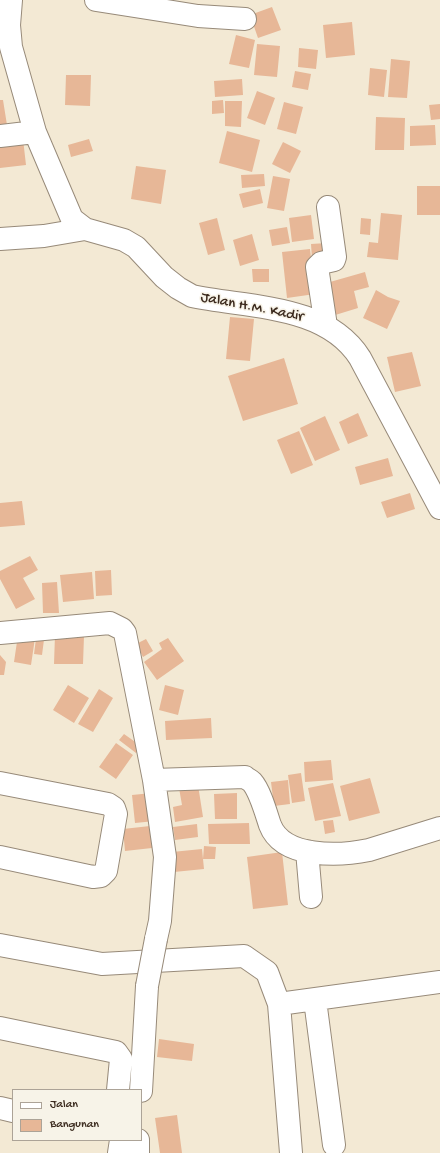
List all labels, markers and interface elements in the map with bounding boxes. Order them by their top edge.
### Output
street label: Jalan H.M. Kadir [199,289,305,327]
legend [12,1089,142,1141]
text: Jalan [50,1098,78,1112]
text: Bangunan [50,1118,99,1132]

